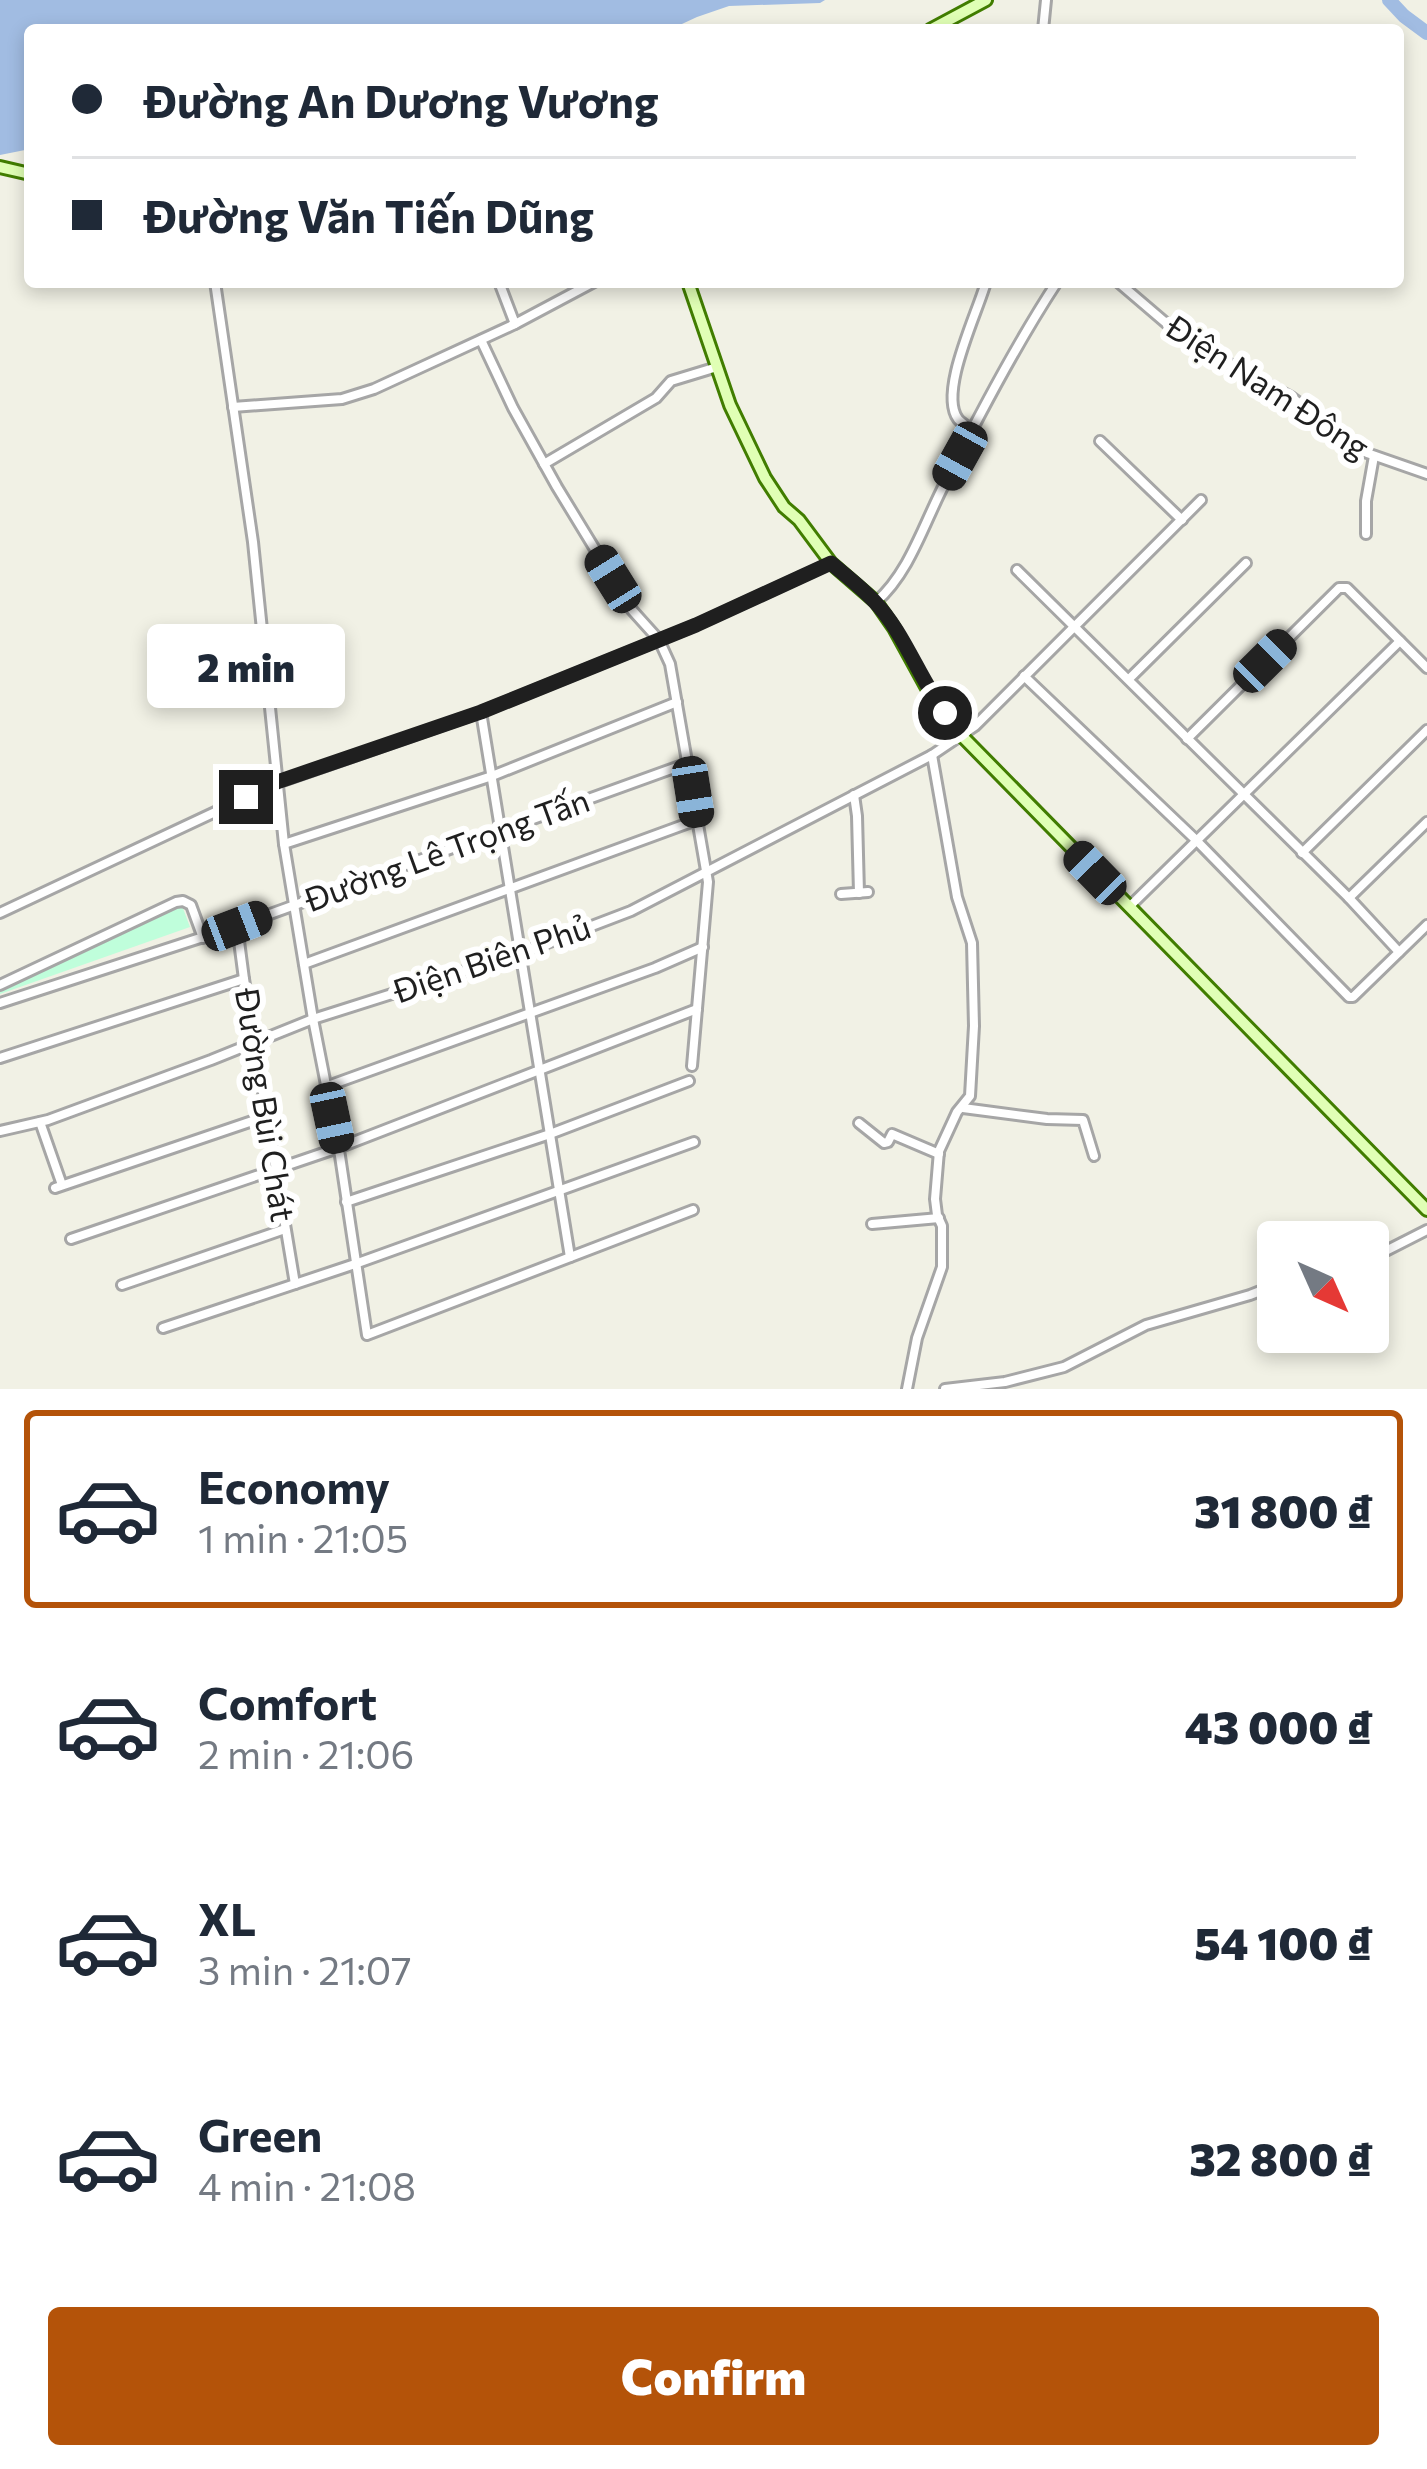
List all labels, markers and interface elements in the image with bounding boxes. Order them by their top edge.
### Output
text: Đường An Dương Vương [144,72,659,127]
text: Đường Văn Tiến Dũng [144,187,594,242]
street label: Điện Nam Đông [1159,304,1378,467]
car [927,416,993,496]
car [579,539,647,619]
callout: 2 min [147,623,345,707]
car [1227,623,1303,699]
text: 2 min [197,642,295,690]
route start [918,686,972,740]
car [670,754,716,830]
route end [219,770,273,824]
street label: Đường Lê Trọng Tấn [298,778,594,919]
car [1057,835,1133,911]
car [197,896,277,956]
street label: Điện Biên Phủ [387,905,596,1011]
street label: Đường Bùi Chát [228,984,305,1224]
car [307,1079,357,1157]
north arrow [1257,1221,1389,1353]
map controls [1257,1221,1389,1353]
icon: car [54,1455,162,1563]
text: Economy [198,1458,390,1513]
text: 31 800 ₫ [1194,1482,1373,1537]
text: 1 min · 21:05 [198,1513,408,1561]
icon: car [54,1671,162,1779]
text: Comfort [198,1674,377,1729]
text: 43 000 ₫ [1185,1698,1373,1753]
text: 2 min · 21:06 [198,1729,414,1777]
icon: car [54,1887,162,1995]
text: XL [198,1890,256,1945]
text: 54 100 ₫ [1194,1914,1373,1969]
text: 3 min · 21:07 [198,1945,412,1993]
icon: car [54,2103,162,2211]
text: Green [198,2106,322,2161]
text: 32 800 ₫ [1189,2130,1373,2185]
text: 4 min · 21:08 [198,2161,416,2209]
button: Confirm [48,2307,1379,2445]

